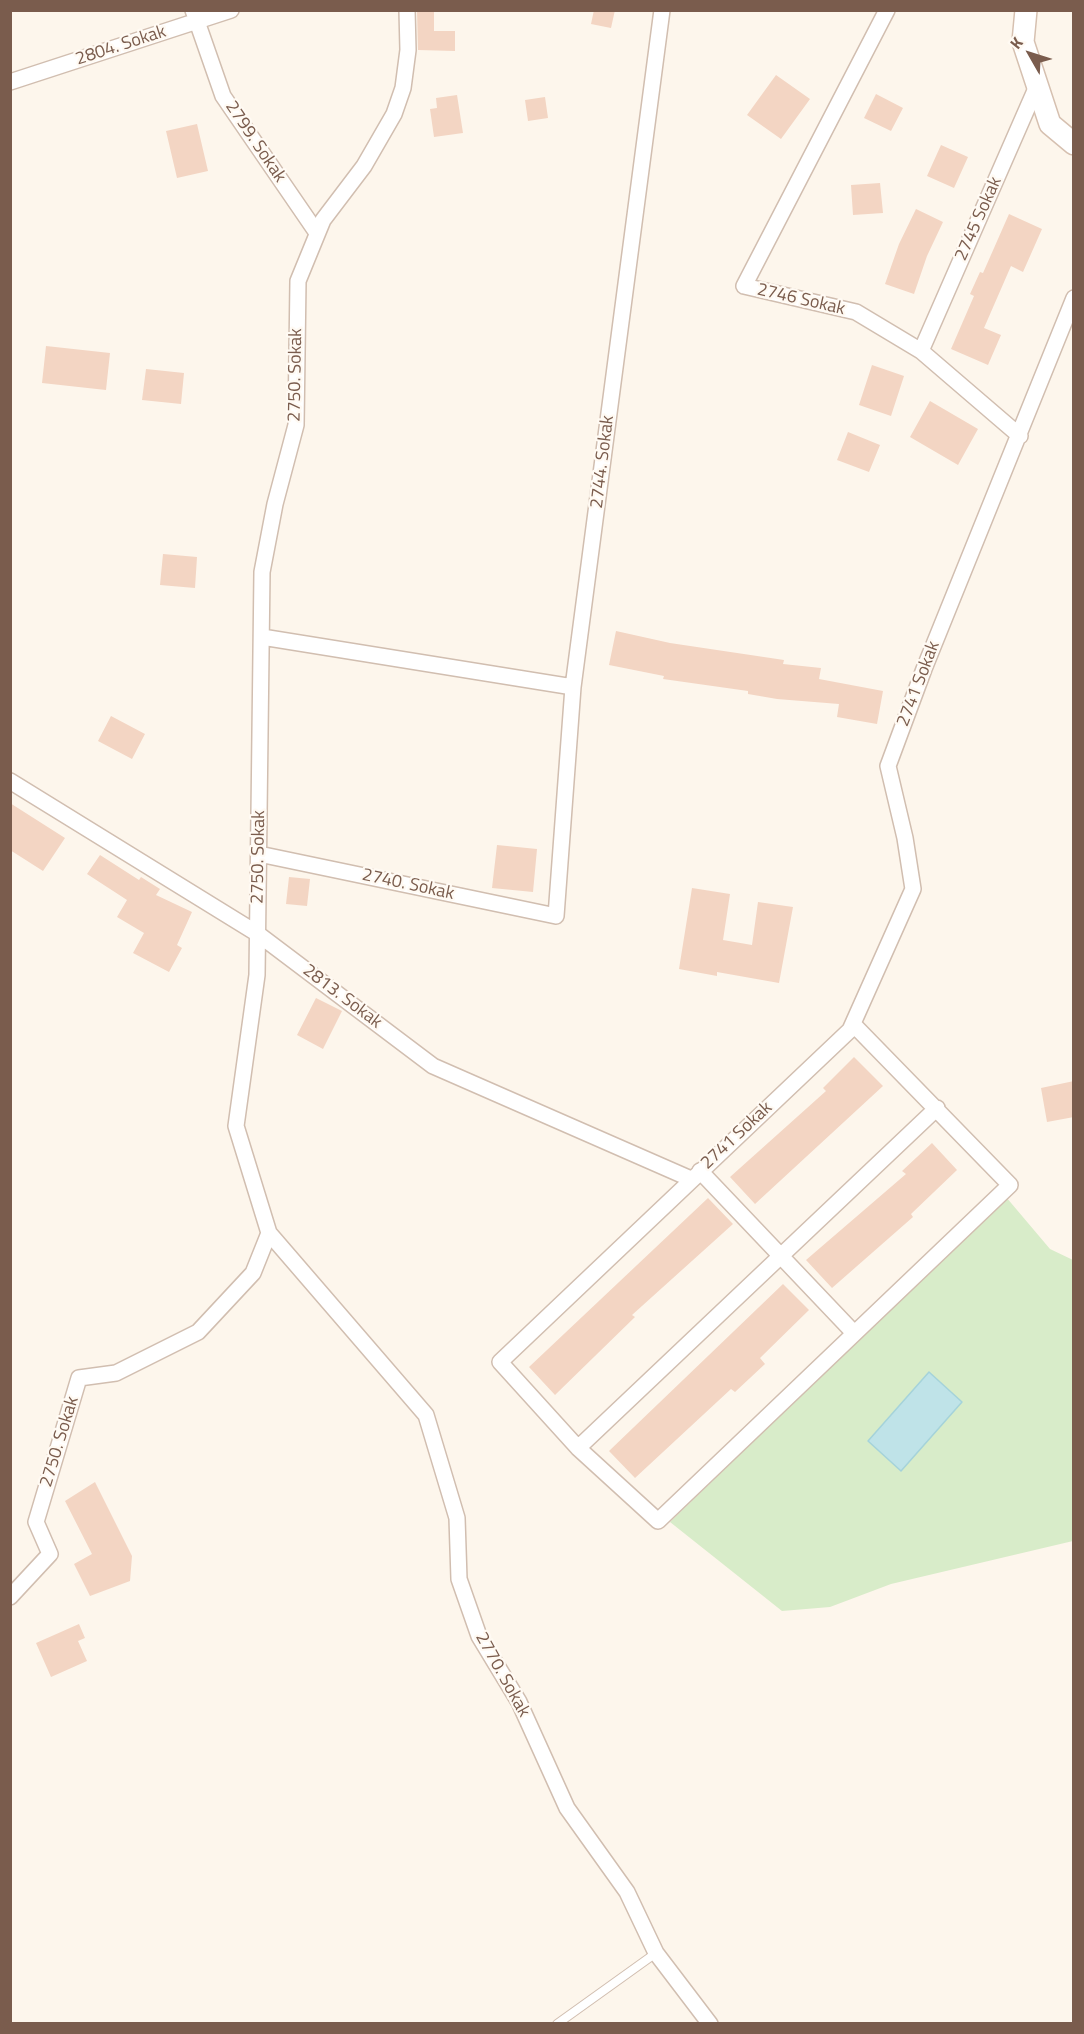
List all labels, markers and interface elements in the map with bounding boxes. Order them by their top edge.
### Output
street label: 2804. Sokak [73,21,169,71]
north arrow [1000,24,1060,84]
text: K [1004,31,1028,54]
street label: 2799. Sokak [220,97,290,187]
street label: 2745 Sokak [951,174,1007,264]
street label: 2746 Sokak [755,279,847,321]
street label: 2750. Sokak [284,328,308,422]
street label: 2744. Sokak [587,414,619,510]
street label: 2741 Sokak [893,638,945,730]
street label: 2750. Sokak [247,810,271,904]
street label: 2740. Sokak [360,865,456,905]
street label: 2813. Sokak [298,960,386,1034]
street label: 2741 Sokak [697,1097,777,1175]
street label: 2750. Sokak [36,1394,84,1490]
street label: 2770. Sokak [470,1629,534,1721]

